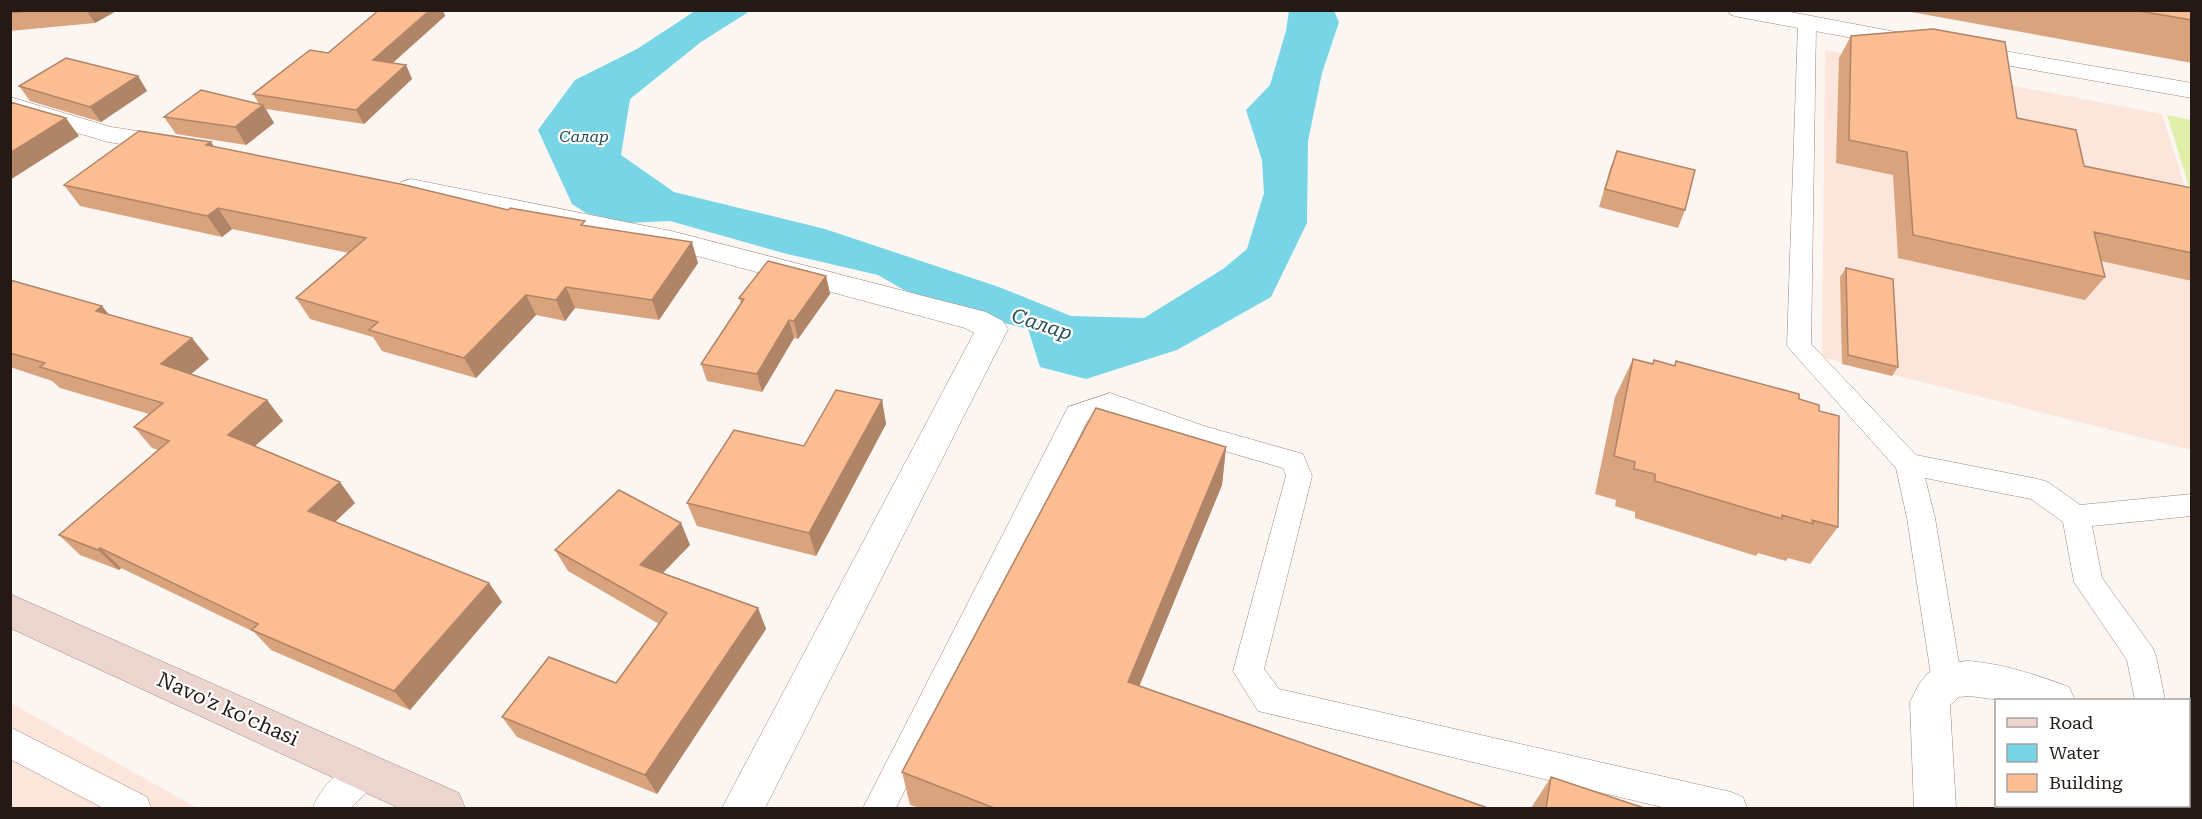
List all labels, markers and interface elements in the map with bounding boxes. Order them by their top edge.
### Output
water label: Салар [559,127,609,146]
water label: Салар [1009,303,1075,345]
street label: Navo'z ko'chasi [154,667,303,751]
legend [1995,699,2190,807]
text: Road [2049,712,2094,733]
text: Water [2049,742,2100,763]
text: Building [2049,772,2123,793]

